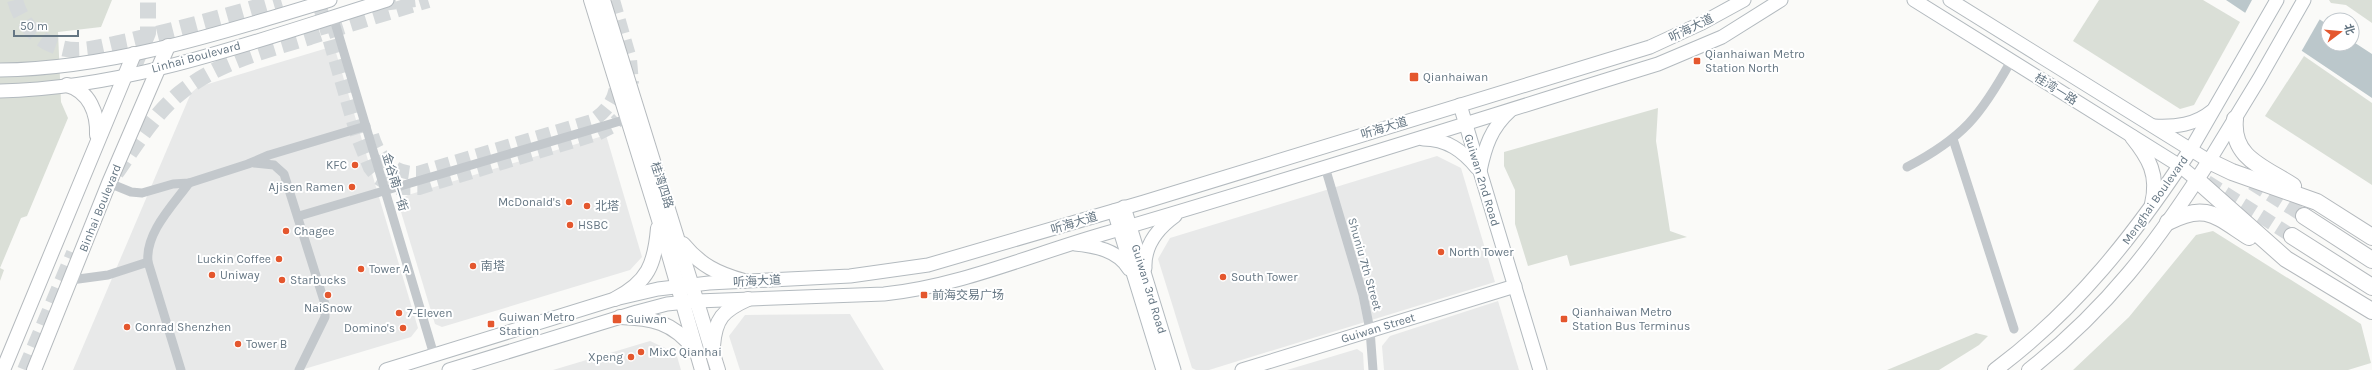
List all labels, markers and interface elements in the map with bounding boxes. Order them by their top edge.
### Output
street label: 听海大道 [1666,11,1716,45]
scale bar [14,12,78,38]
north arrow [2320,12,2360,52]
text: 50 m [20,19,48,33]
text: 北 [2341,22,2357,36]
street label: Linhai Boulevard [150,38,242,76]
place label: Qianhaiwan Metro Station North [1705,47,1805,75]
marker: Qianhaiwan Metro Station North [1692,56,1702,66]
place label: Qianhaiwan [1423,70,1488,84]
street label: 桂湾一路 [2032,70,2080,108]
marker: Qianhaiwan [1408,71,1420,83]
street label: 听海大道 [1359,114,1409,142]
street label: Guiwan 2nd Road [1461,132,1503,228]
street label: 金谷南一街 [380,151,410,213]
street label: Menghai Boulevard [2119,153,2191,247]
place label: KFC [326,158,347,172]
marker: KFC [350,160,360,170]
street label: 桂湾四路 [648,160,676,210]
street label: Binhai Boulevard [76,162,124,254]
place label: Ajisen Ramen [269,180,344,194]
marker: Ajisen Ramen [347,182,357,192]
place label: McDonald's [498,195,561,209]
marker: McDonald's [564,197,574,207]
place label: 北塔 [595,199,619,213]
marker: 北塔 [582,201,592,211]
street label: 听海大道 [1049,209,1099,237]
street label: Shuniu 7th Street [1345,216,1385,312]
place label: HSBC [578,218,608,232]
marker: HSBC [565,220,575,230]
place label: Chagee [294,224,334,238]
marker: Chagee [281,226,291,236]
street label: Guiwan 3rd Road [1129,242,1169,336]
place label: North Tower [1449,245,1514,259]
marker: North Tower [1436,247,1446,257]
place label: Luckin Coffee [197,252,271,266]
marker: Luckin Coffee [274,254,284,264]
place label: 南塔 [481,259,505,273]
marker: 南塔 [468,261,478,271]
place label: Tower A [369,262,410,276]
marker: Tower A [356,264,366,274]
place label: Uniway [220,268,260,282]
marker: Uniway [207,270,217,280]
place label: South Tower [1231,270,1298,284]
marker: South Tower [1218,272,1228,282]
place label: Starbucks [290,273,346,287]
street label: 听海大道 [733,273,781,289]
marker: Starbucks [277,275,287,285]
place label: 前海交易广场 [932,288,1004,302]
marker: NaiSnow [323,290,333,300]
marker: 前海交易广场 [919,290,929,300]
place label: NaiSnow [304,301,352,315]
place label: Qianhaiwan Metro Station Bus Terminus [1572,305,1690,333]
place label: 7-Eleven [407,306,453,320]
marker: 7-Eleven [394,308,404,318]
place label: Guiwan Metro Station [499,310,575,338]
street label: Guiwan Street [1339,310,1417,346]
place label: Guiwan [626,312,667,326]
marker: Guiwan [611,313,623,325]
marker: Qianhaiwan Metro Station Bus Terminus [1559,314,1569,324]
marker: Guiwan Metro Station [486,319,496,329]
place label: Conrad Shenzhen [135,320,231,334]
place label: Domino's [344,321,395,335]
marker: Conrad Shenzhen [122,322,132,332]
marker: Domino's [398,323,408,333]
place label: Tower B [246,337,287,351]
marker: Tower B [233,339,243,349]
place label: MixC Qianhai [649,345,722,359]
marker: MixC Qianhai [636,347,646,357]
place label: Xpeng [588,350,623,364]
marker: Xpeng [626,352,636,362]

